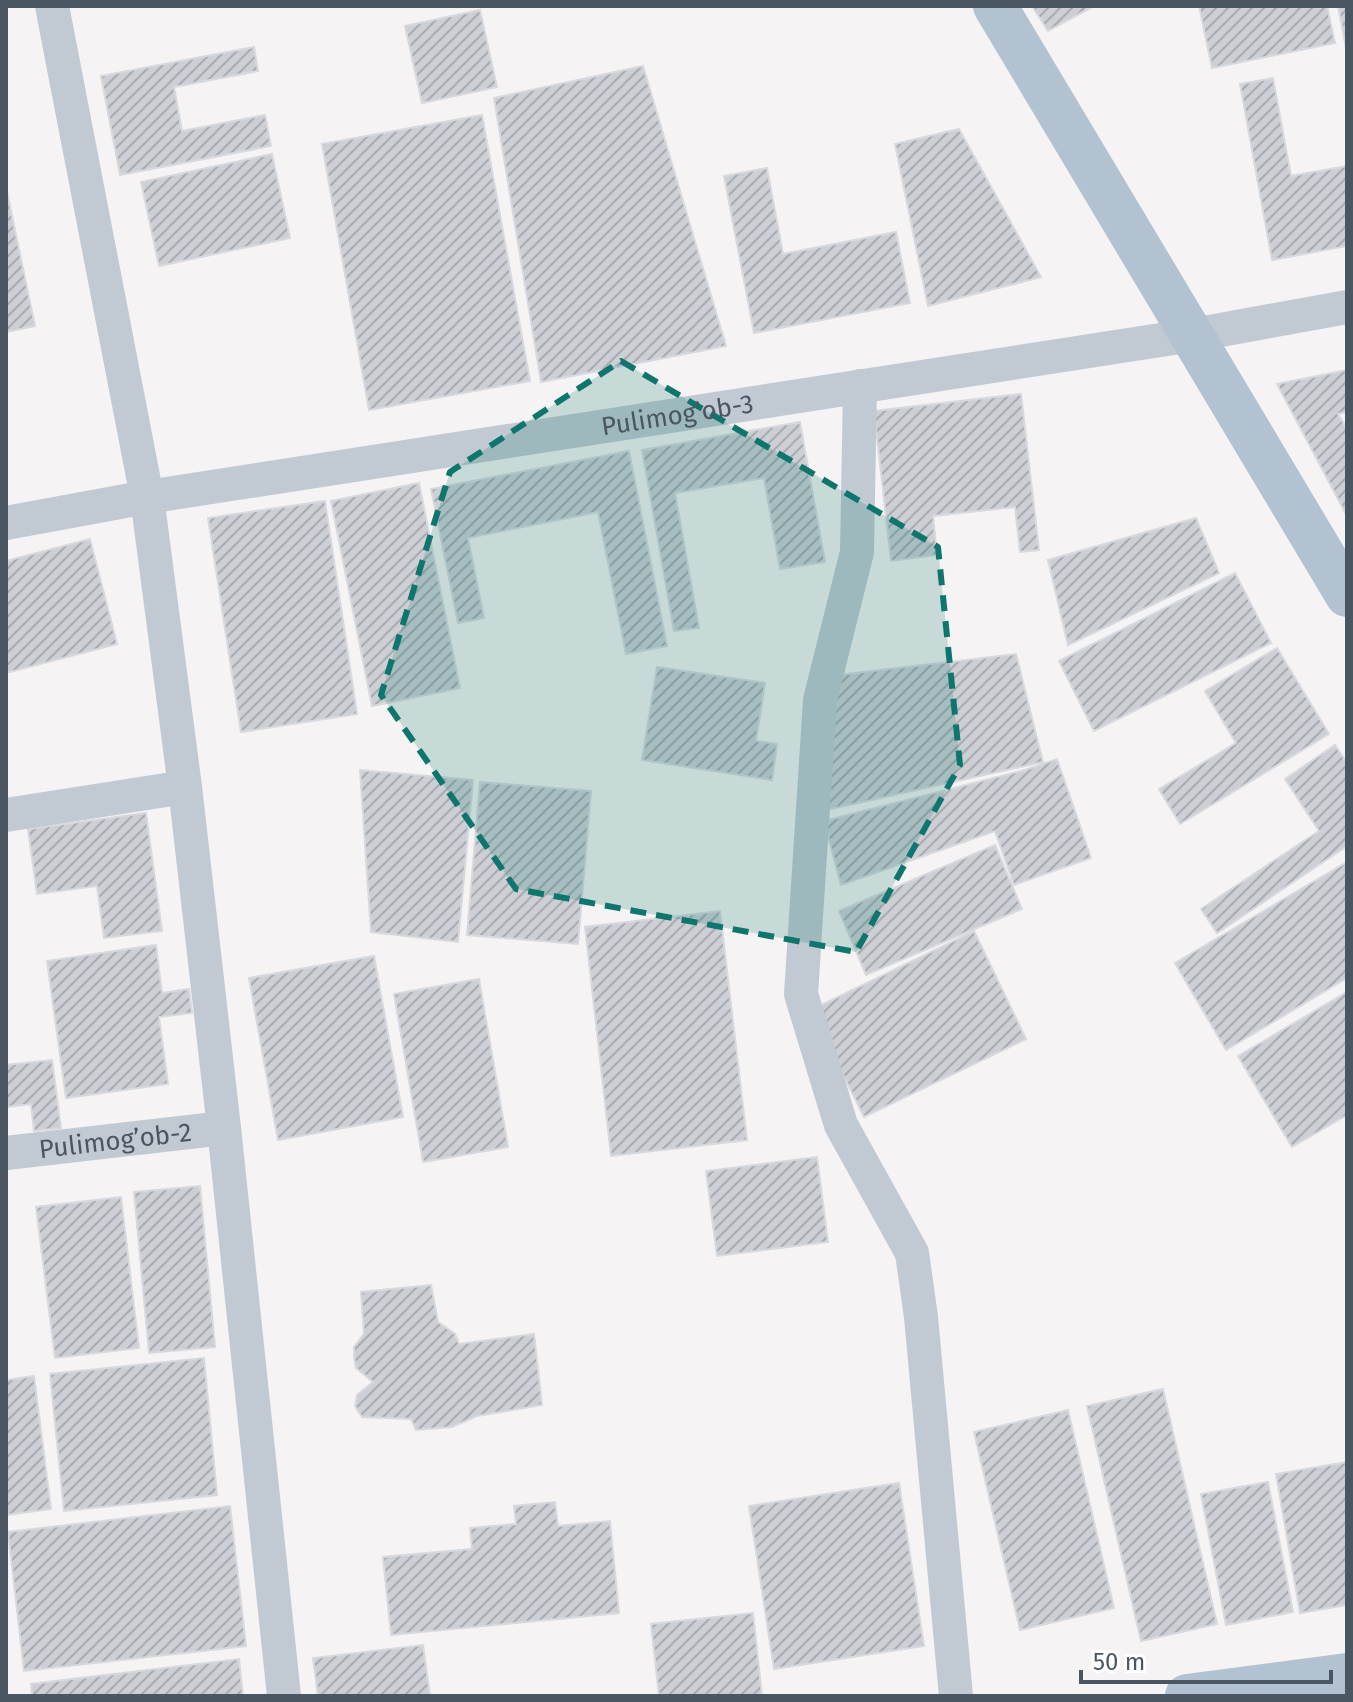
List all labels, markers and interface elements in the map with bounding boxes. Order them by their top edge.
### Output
street label: Pulimog’ob-3 [599,388,756,442]
street label: Pulimog’ob-2 [37,1117,193,1165]
scale bar [1081,1634,1331,1684]
text: 50 m [1093,1648,1145,1676]

